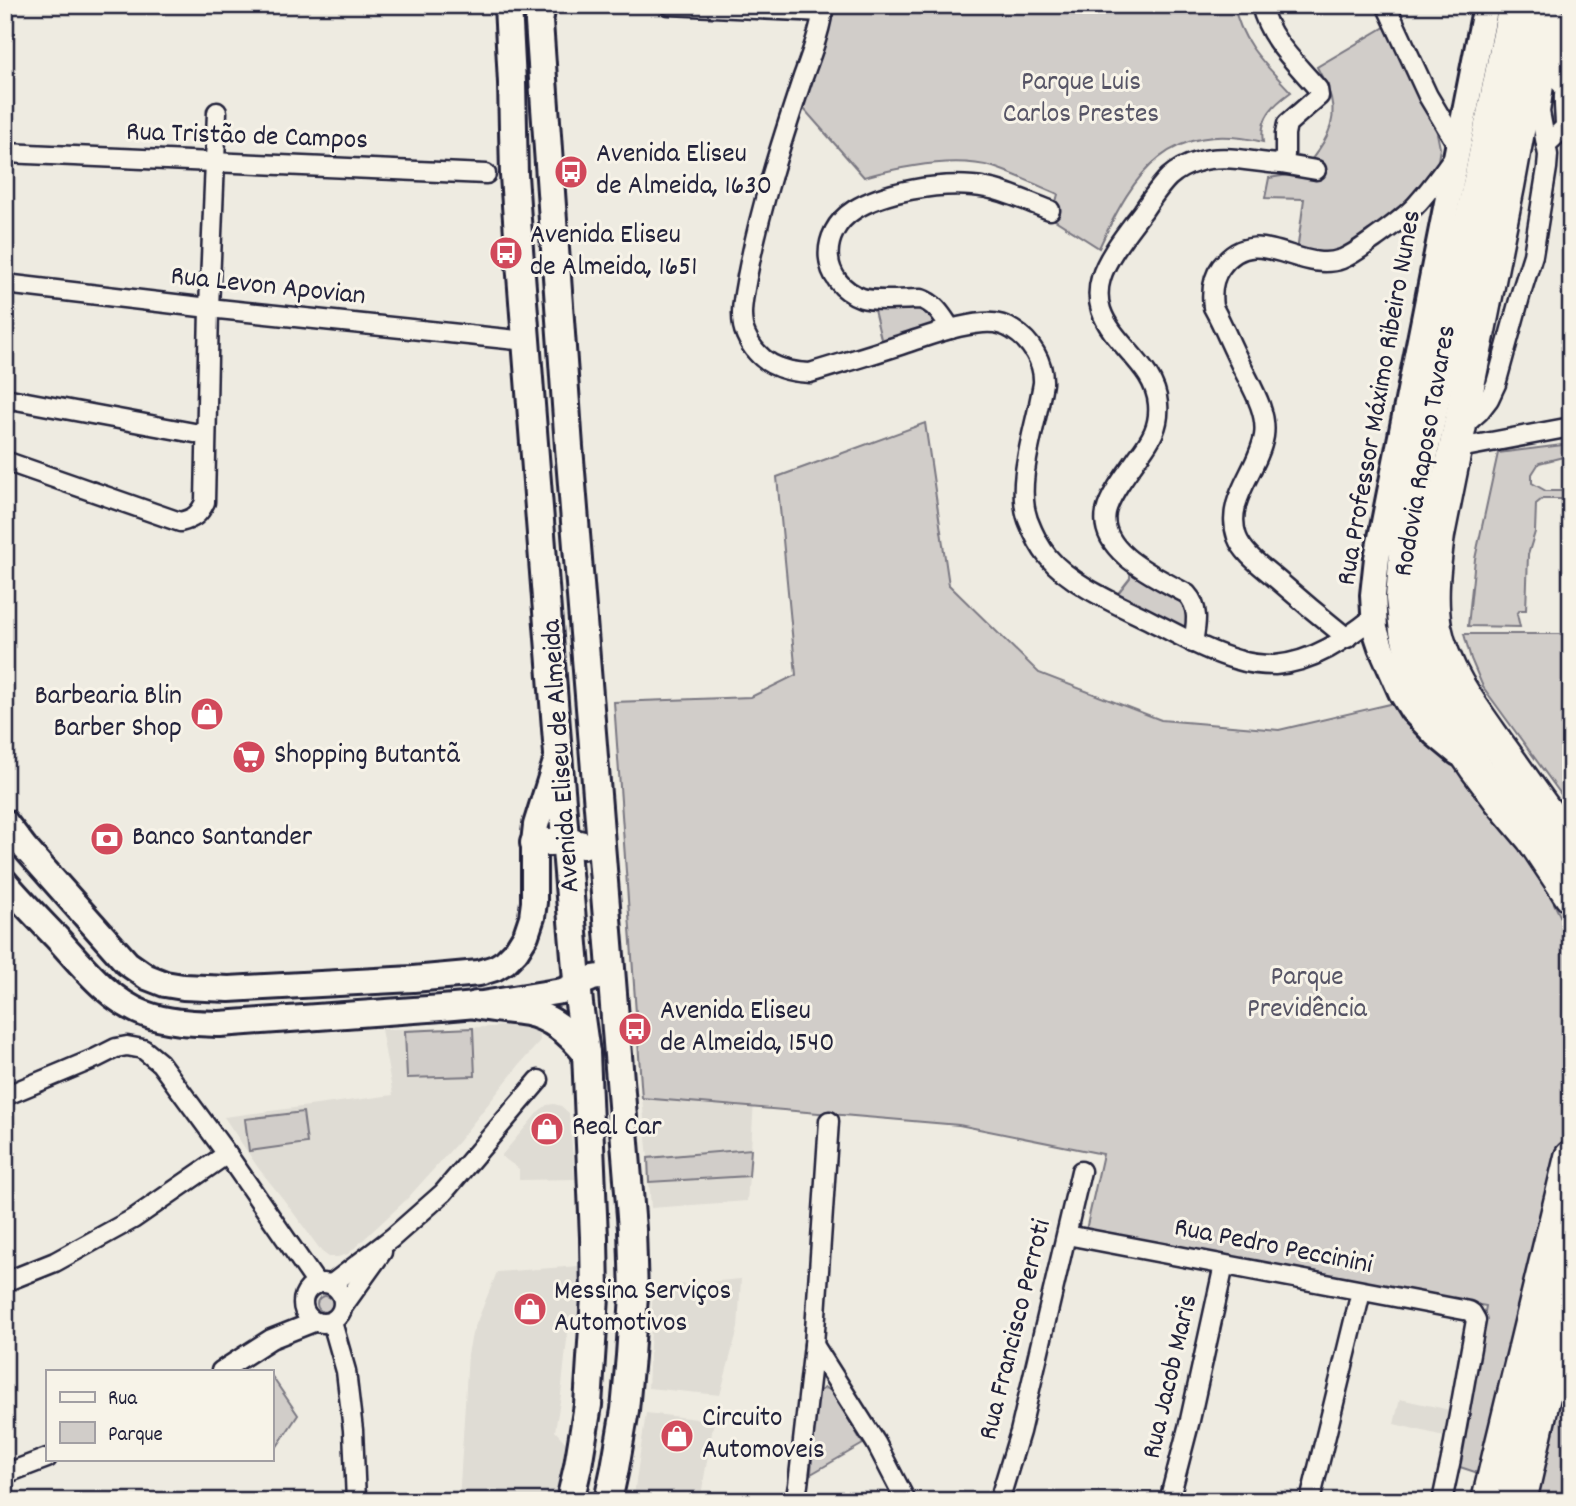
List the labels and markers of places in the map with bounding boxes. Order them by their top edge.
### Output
place label: Avenida Eliseu de Almeida, 1630 [596,136,772,208]
bus stop icon: Avenida Eliseu de Almeida, 1630 [552,153,590,191]
place label: Avenida Eliseu de Almeida, 1651 [530,217,697,289]
bus stop icon: Avenida Eliseu de Almeida, 1651 [487,234,525,272]
place label: Barbearia Blin Barber Shop [35,678,182,750]
shop icon: Barbearia Blin Barber Shop [188,695,226,733]
place label: Shopping Butantã [274,737,460,777]
supermarket icon: Shopping Butantã [230,738,268,776]
place label: Banco Santander [132,819,313,859]
bank icon: Banco Santander [88,820,126,858]
place label: Avenida Eliseu de Almeida, 1540 [660,993,834,1065]
bus stop icon: Avenida Eliseu de Almeida, 1540 [616,1010,654,1048]
place label: Real Car [572,1109,662,1149]
shop icon: Real Car [528,1110,566,1148]
place label: Messina Serviços Automotivos [554,1273,731,1345]
shop icon: Messina Serviços Automotivos [511,1290,549,1328]
place label: Circuito Automoveis [702,1400,825,1472]
shop icon: Circuito Automoveis [658,1417,696,1455]

